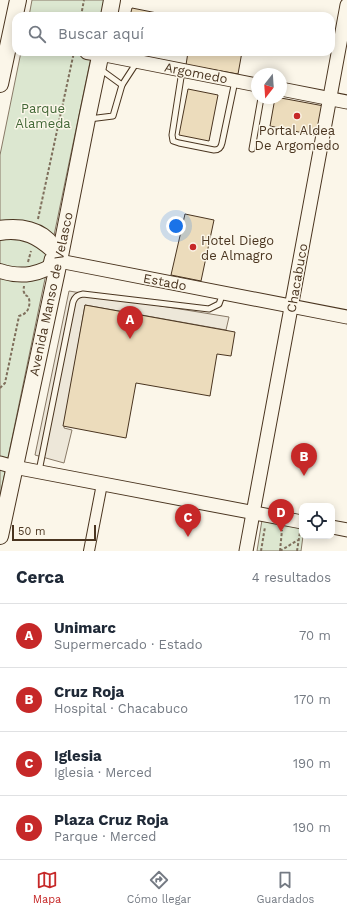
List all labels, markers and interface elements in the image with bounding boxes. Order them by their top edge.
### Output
search box [12,12,335,56]
icon: search [26,23,48,45]
text: Buscar aquí [58,25,144,43]
street label: Argomedo [163,60,229,87]
north arrow [251,68,287,104]
park label: Parque Alameda [15,101,71,131]
marker: Portal Aldea De Argomedo [292,111,302,121]
place label: Portal Aldea De Argomedo [255,123,340,153]
street label: Avenida Manso de Velasco [26,210,76,377]
your location [166,216,186,236]
place label: Hotel Diego de Almagro [201,233,274,263]
marker: Hotel Diego de Almagro [188,242,198,252]
street label: Chacabuco [284,242,311,314]
street label: Estado [142,270,188,294]
pin: A [117,306,143,339]
pin: B [291,443,317,476]
pin: D [268,499,294,532]
map controls [299,503,335,539]
button: locate [299,503,335,539]
pin: C [175,504,201,537]
scale bar [12,523,96,542]
text: 50 m [18,525,45,538]
text: Cerca [16,567,64,587]
text: 4 resultados [252,570,331,585]
text: Unimarc [54,619,116,637]
text: A [25,628,33,643]
text: 70 m [299,628,331,643]
text: Supermercado · Estado [54,637,203,652]
text: Cruz Roja [54,683,124,701]
text: B [25,692,33,707]
text: 170 m [294,692,331,707]
text: Hospital · Chacabuco [54,701,188,716]
text: Iglesia [54,747,102,765]
text: C [25,756,33,771]
text: 190 m [293,756,331,771]
text: Iglesia · Merced [54,765,152,780]
text: Plaza Cruz Roja [54,811,169,829]
text: D [24,820,34,835]
text: 190 m [293,820,331,835]
text: Parque · Merced [54,829,156,844]
tab: Mapa [33,869,61,906]
tab: Cómo llegar [127,869,191,906]
tab: Guardados [257,869,314,906]

